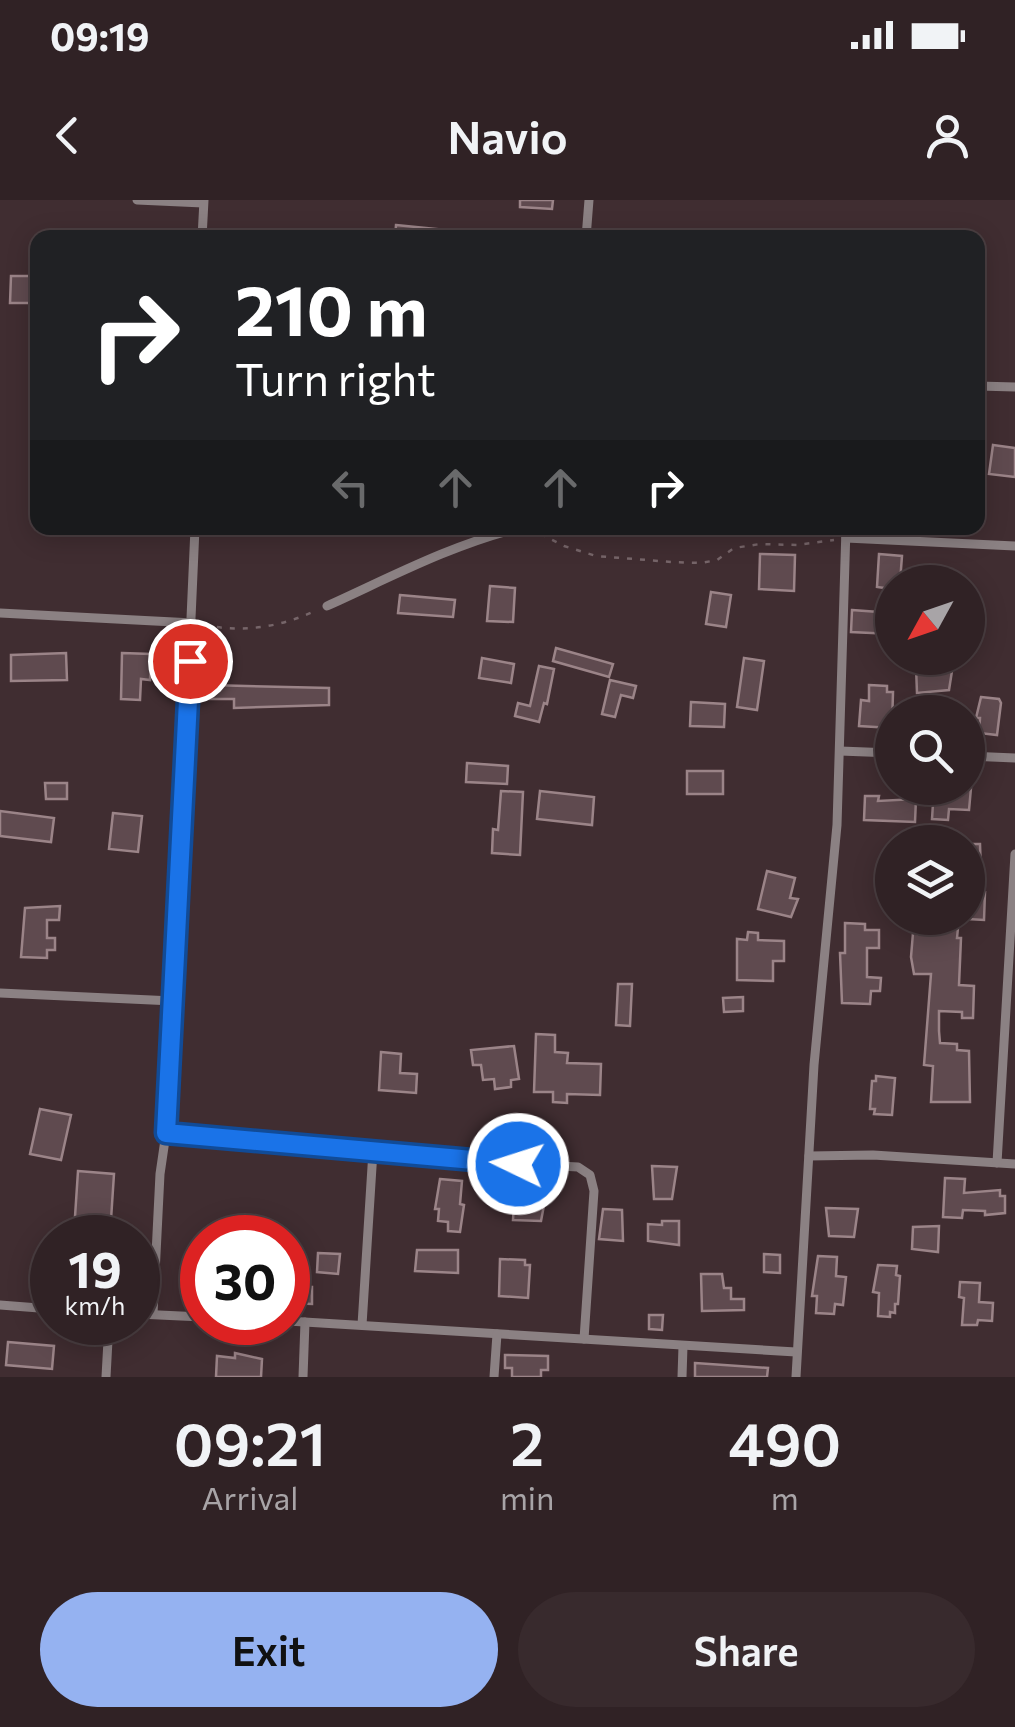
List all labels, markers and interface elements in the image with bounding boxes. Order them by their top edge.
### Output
text: 09:19 [50,12,149,59]
icon: back [40,108,95,163]
text: Navio [447,108,568,163]
icon: person [920,108,975,163]
text: 210 m [235,265,427,350]
icon: right [70,270,200,400]
text: Turn right [235,350,436,405]
icon: left [323,460,378,515]
icon: ahead [428,460,483,515]
icon: ahead [533,460,588,515]
icon: right [638,460,693,515]
north arrow [875,565,985,675]
map controls [875,565,985,935]
pin [148,619,233,704]
icon: arrive [163,634,218,689]
button: search [875,695,985,805]
button: layers [875,825,985,935]
position arrow [466,1112,570,1216]
speed limit sign: 30 [180,1215,310,1345]
text: 19 [68,1237,122,1298]
text: km/h [65,1290,125,1320]
text: 09:21 [174,1405,326,1478]
text: 2 [510,1405,544,1478]
text: 490 [728,1405,841,1478]
text: Arrival [202,1477,298,1517]
text: min [500,1477,554,1517]
text: m [771,1477,799,1517]
button: Exit [40,1592,498,1707]
button: Share [518,1592,975,1707]

